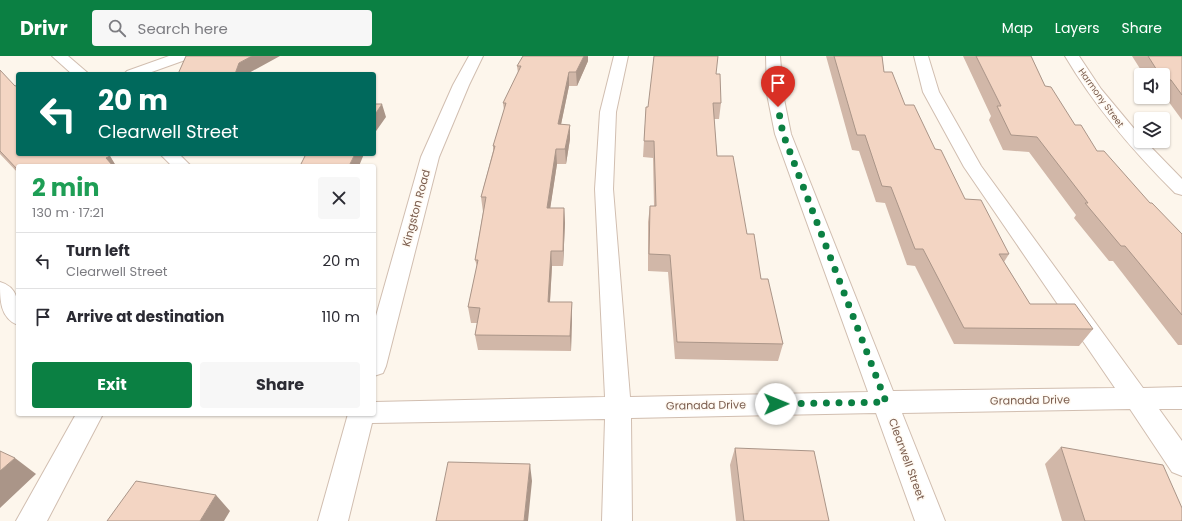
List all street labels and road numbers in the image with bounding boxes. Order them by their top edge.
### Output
street label: Harmony Street [1075,66,1127,130]
street label: Kingston Road [398,168,434,248]
street label: Granada Drive [990,391,1070,409]
street label: Granada Drive [666,396,746,414]
street label: Clearwell Street [885,416,929,502]

